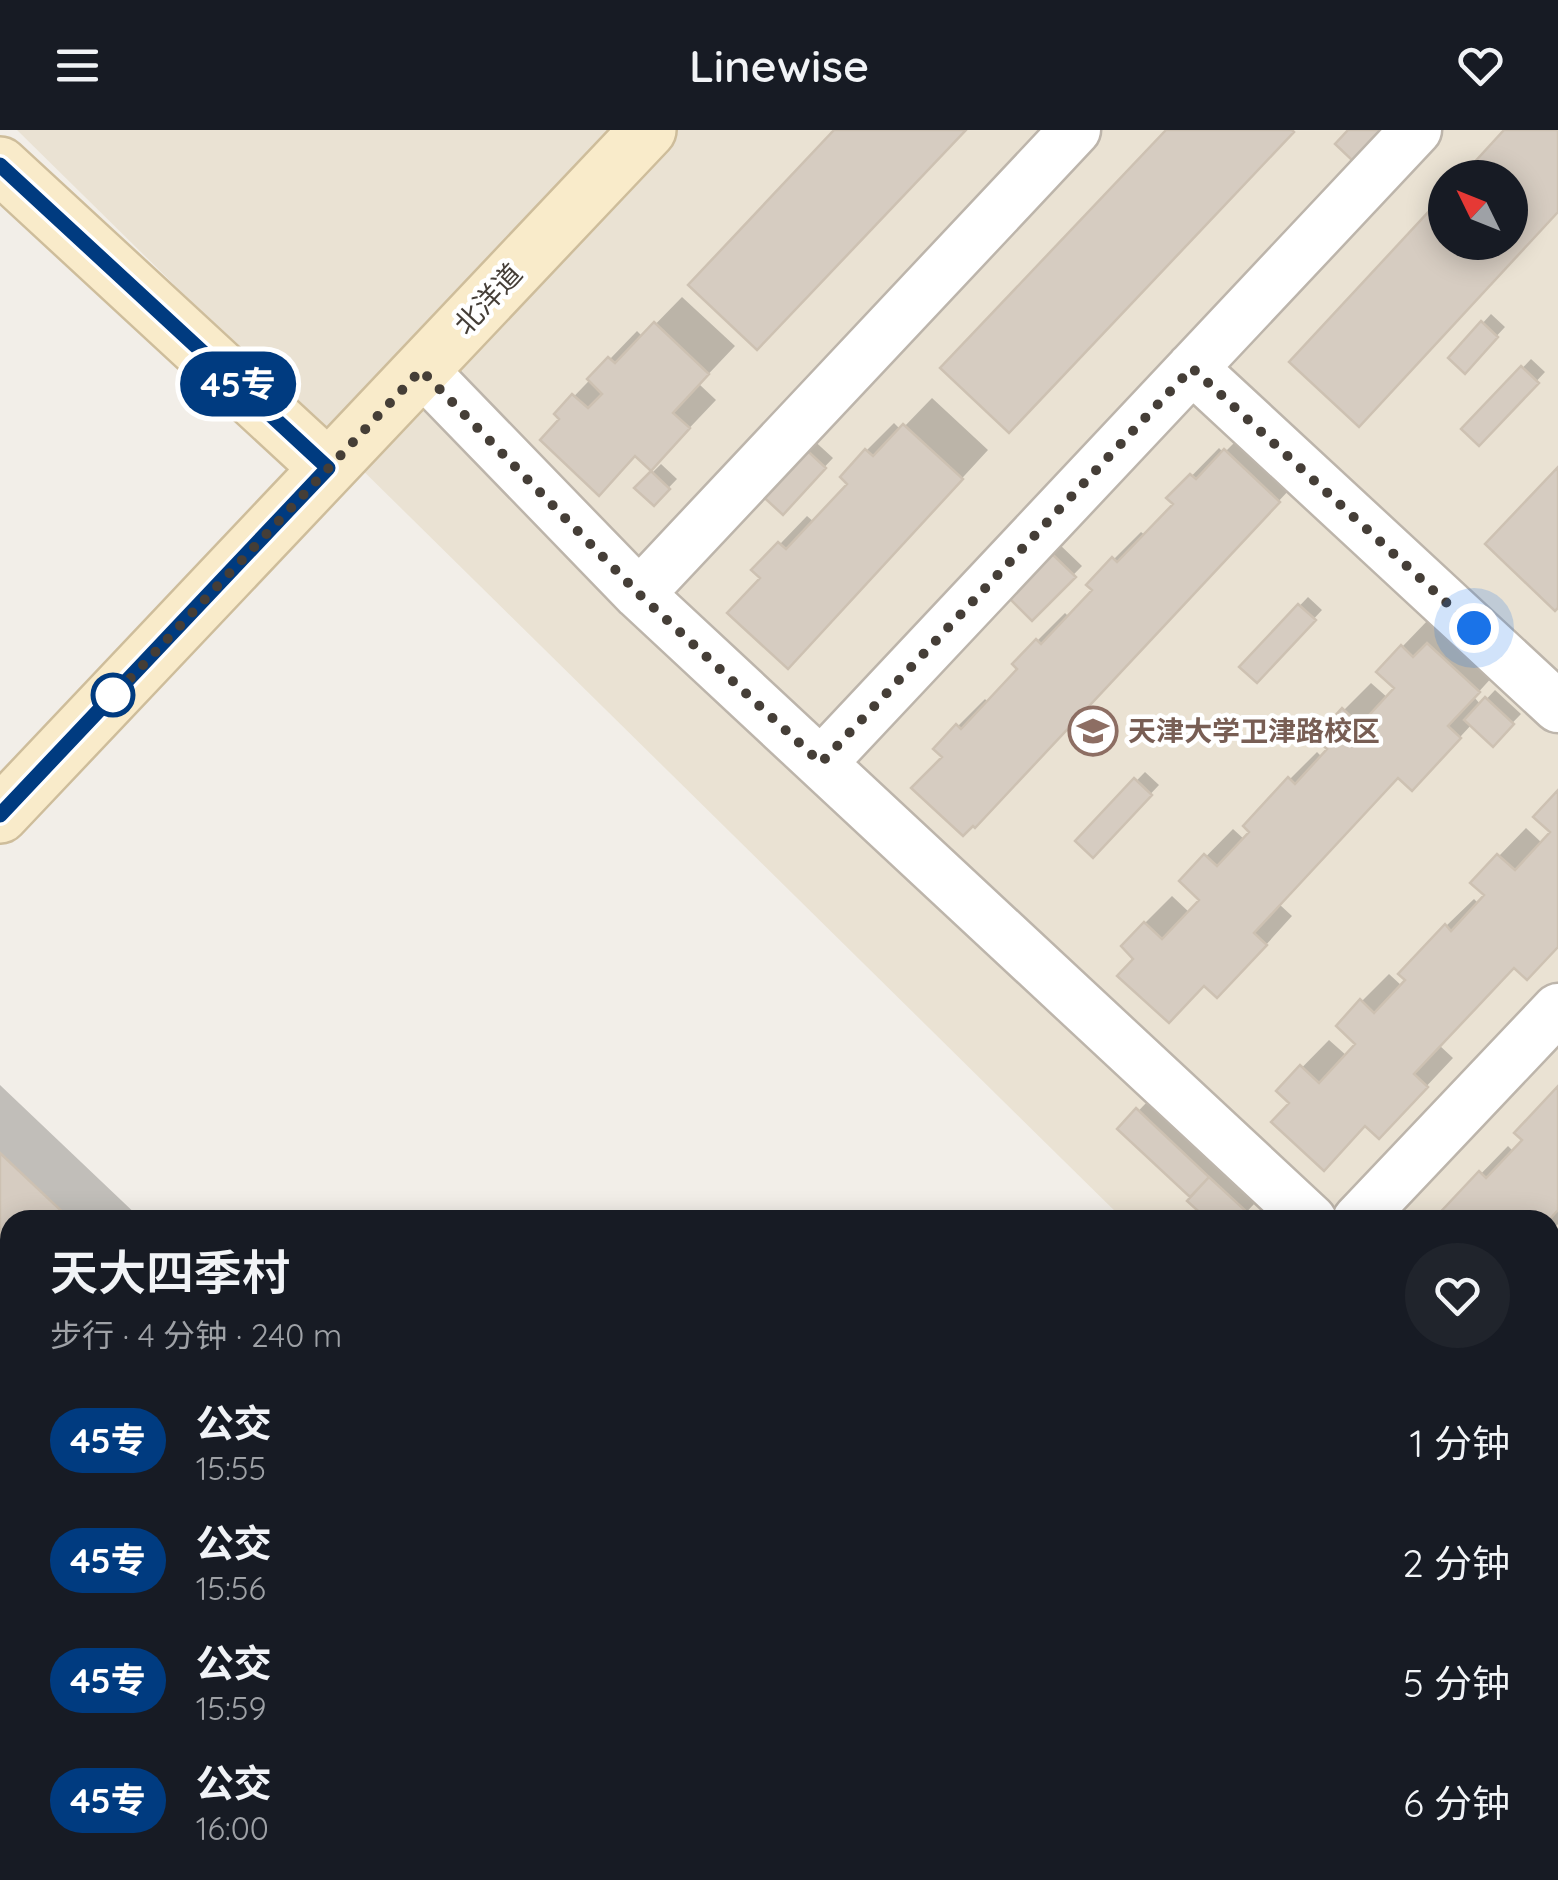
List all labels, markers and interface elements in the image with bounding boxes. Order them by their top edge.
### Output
text: Linewise [689,37,869,93]
icon: menu [50,38,105,93]
icon: heart [1453,38,1508,93]
north arrow [1428,160,1528,260]
map controls [1428,160,1528,260]
street label: 北洋道 [446,256,529,341]
line badge: 45专 [180,352,296,416]
text: 45专 [200,362,276,406]
your location [1449,603,1499,653]
unlabelled marker [92,674,134,716]
school or university icon: 天津大学卫津路校区 [1067,705,1119,757]
place label: 天津大学卫津路校区 [1128,713,1380,748]
text: 天大四季村 [50,1242,290,1302]
button: heart [1405,1243,1510,1348]
text: 步行 · 4 分钟 · 240 m [50,1315,342,1355]
text: 公交 [196,1399,272,1447]
text: 45专 [70,1418,146,1462]
text: 1 分钟 [1410,1419,1510,1467]
text: 15:55 [196,1448,266,1488]
text: 公交 [196,1519,272,1567]
text: 45专 [70,1538,146,1582]
text: 2 分钟 [1403,1539,1510,1587]
text: 15:56 [196,1568,266,1608]
text: 公交 [196,1639,272,1687]
text: 45专 [70,1658,146,1702]
text: 5 分钟 [1403,1659,1510,1707]
text: 15:59 [196,1688,266,1728]
text: 公交 [196,1759,272,1807]
text: 45专 [70,1778,146,1822]
text: 6 分钟 [1403,1779,1510,1827]
text: 16:00 [196,1808,269,1848]

